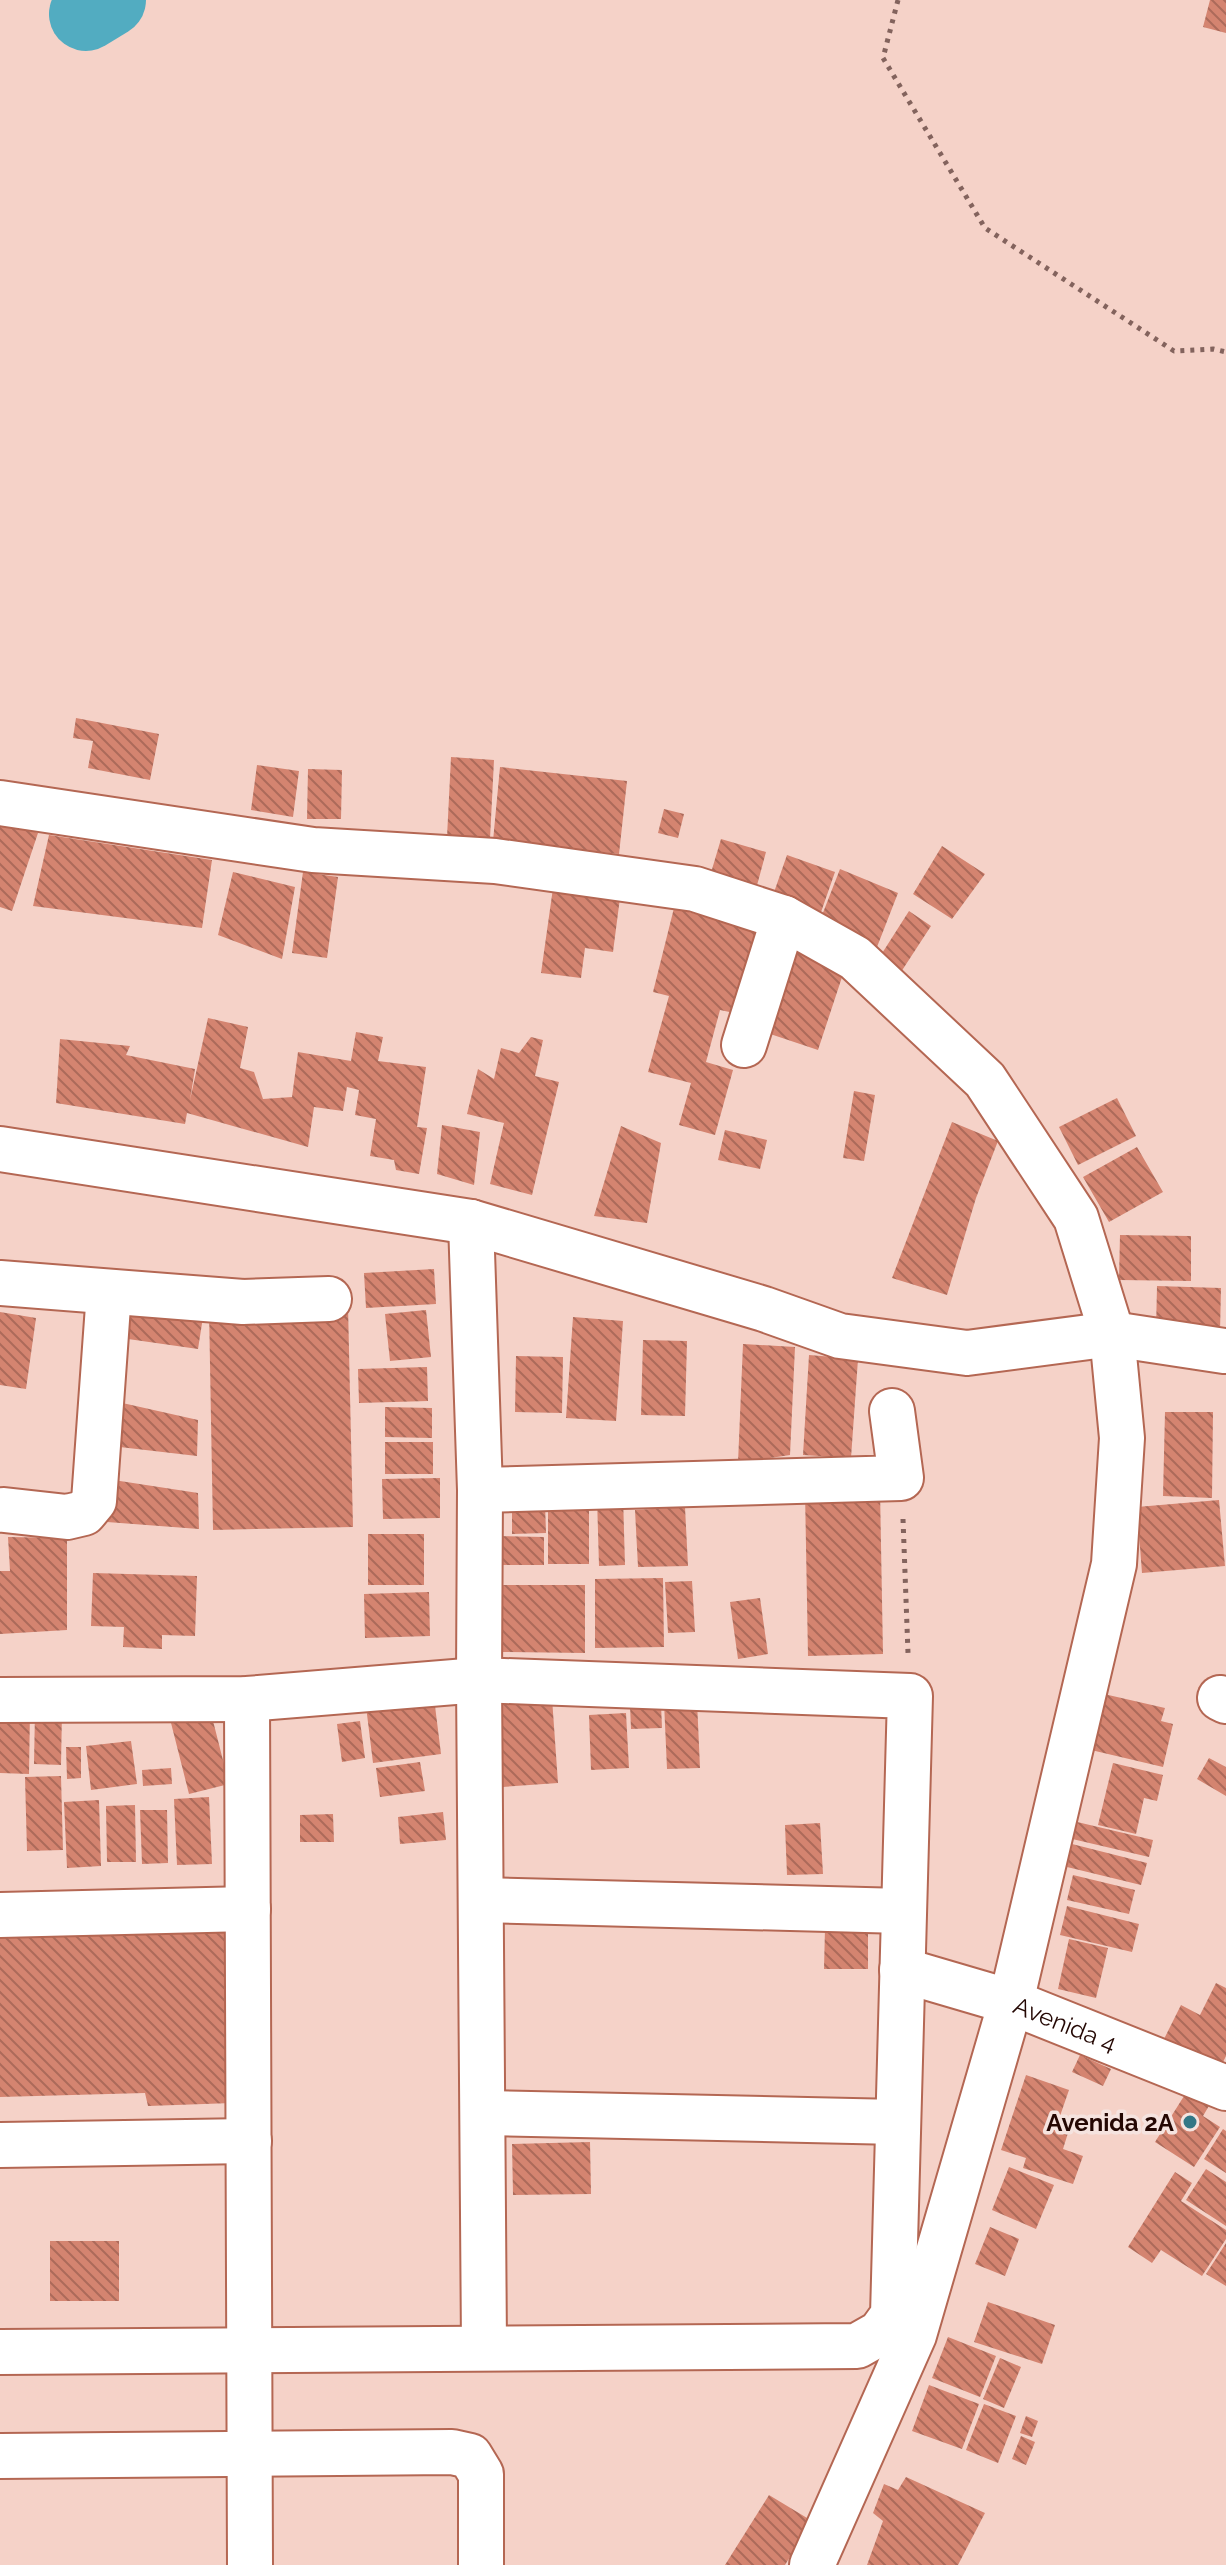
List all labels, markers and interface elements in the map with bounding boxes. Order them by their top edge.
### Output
street label: Avenida 4 [1010,1990,1121,2057]
place label: Avenida 2A [1046,2108,1175,2137]
marker: Avenida 2A [1181,2113,1199,2131]

